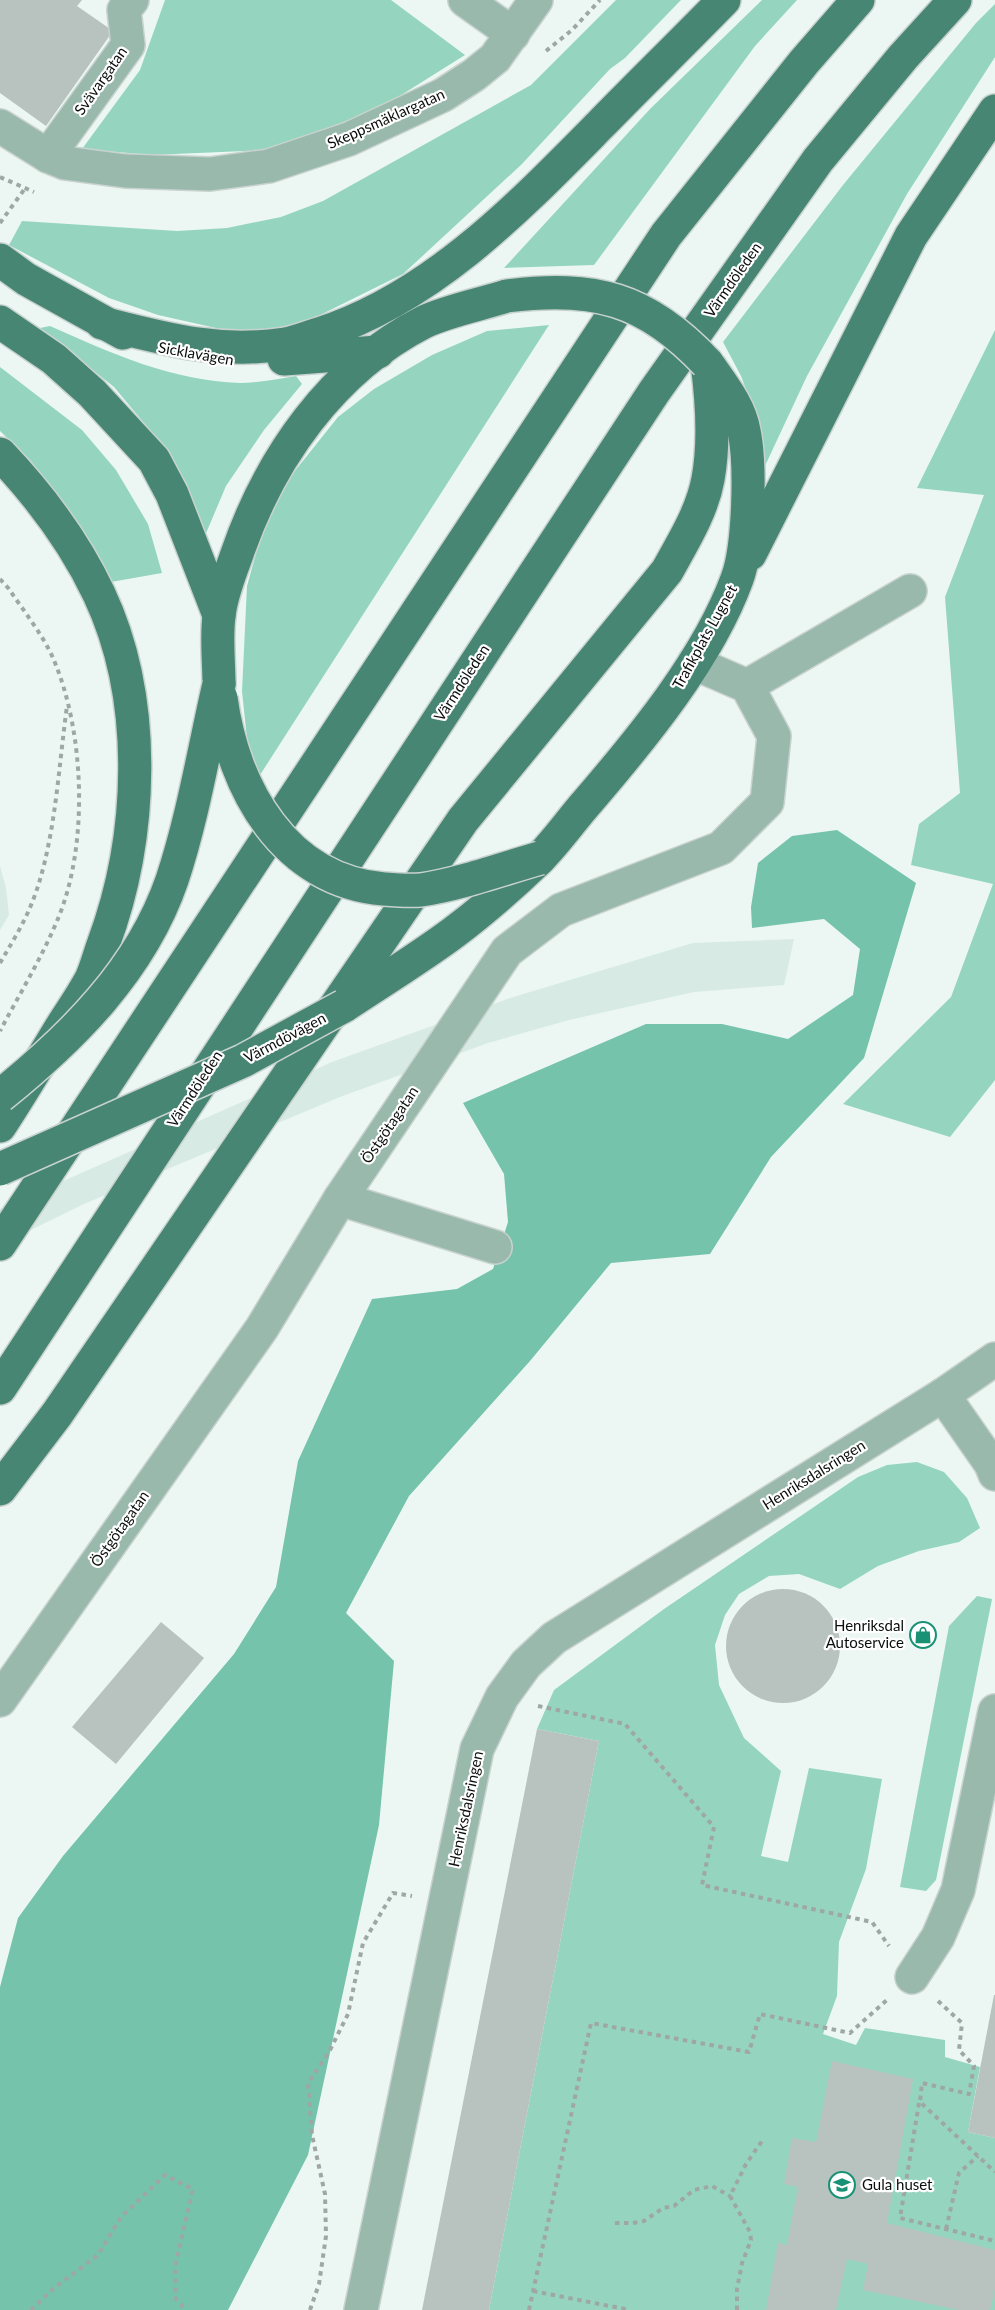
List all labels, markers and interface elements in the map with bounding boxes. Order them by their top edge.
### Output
street label: Svävargatan [70,43,130,118]
street label: Skeppsmäklargatan [324,84,447,152]
street label: Värmdöleden [700,238,765,320]
street label: Sicklavägen [157,338,235,369]
street label: Trafikplats Lugnet [668,581,740,692]
street label: Värmdöleden [430,641,493,724]
street label: Värmdövägen [241,1008,329,1066]
street label: Värmdöleden [163,1047,226,1130]
street label: Östgötagatan [357,1083,422,1166]
street label: Henriksdalsringen [759,1435,868,1513]
street label: Östgötagatan [86,1487,152,1570]
place label: Henriksdal Autoservice [826,1616,904,1651]
shop icon: Henriksdal Autoservice [908,1620,938,1650]
street label: Henriksdalsringen [444,1749,486,1868]
school or university icon: Gula huset [827,2170,857,2200]
place label: Gula huset [862,2175,933,2193]

